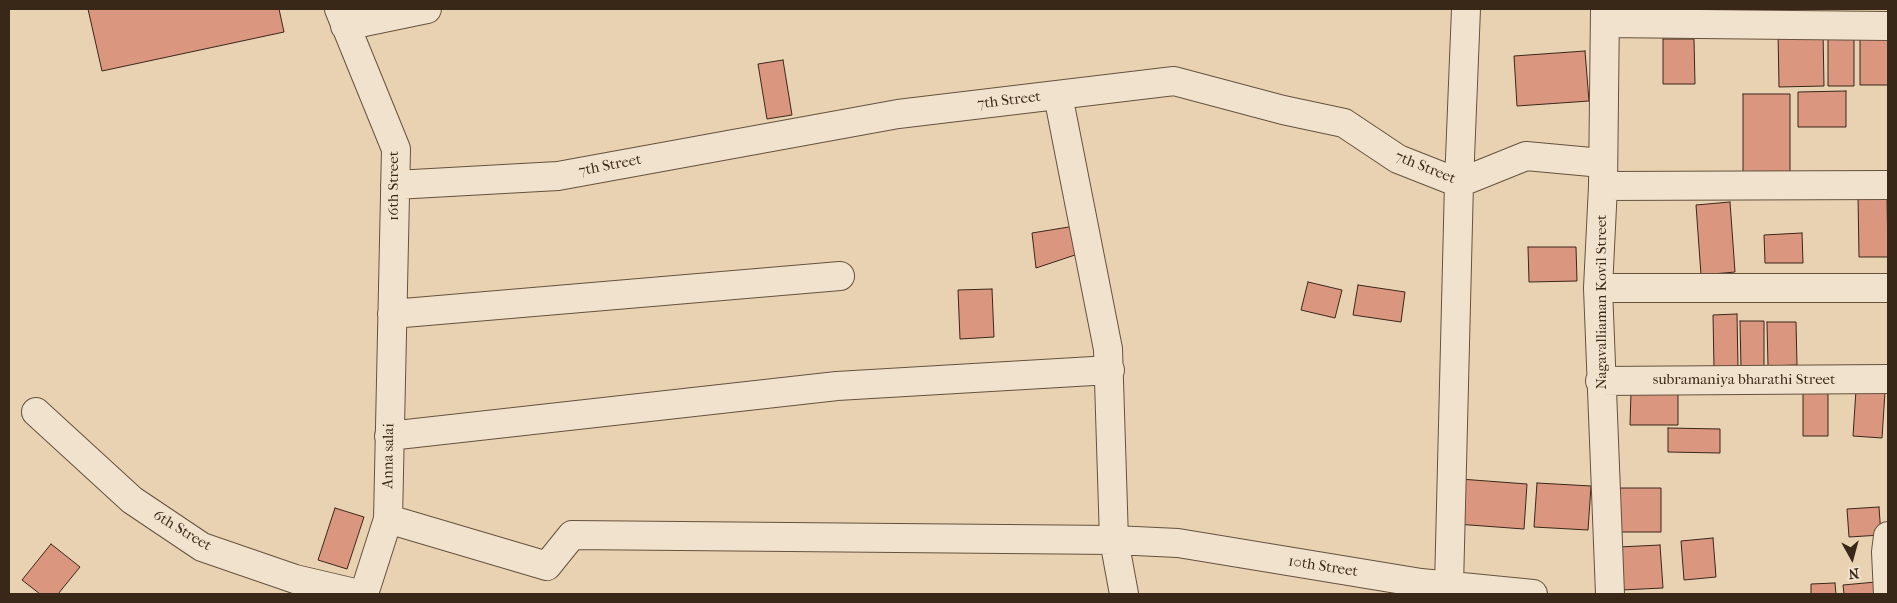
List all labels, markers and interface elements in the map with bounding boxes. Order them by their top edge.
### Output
street label: 7th Street [976,88,1042,114]
street label: 7th Street [1392,148,1458,188]
street label: 16th Street [385,151,403,221]
street label: 7th Street [577,151,643,181]
street label: Nagavalliaman Kovil Street [1593,215,1611,389]
street label: subramaniya bharathi Street [1653,371,1835,389]
street label: Anna salai [379,423,399,489]
street label: 6th Street [150,507,214,555]
north arrow [1827,533,1877,583]
street label: 10th Street [1287,553,1359,581]
text: N [1848,564,1860,582]

